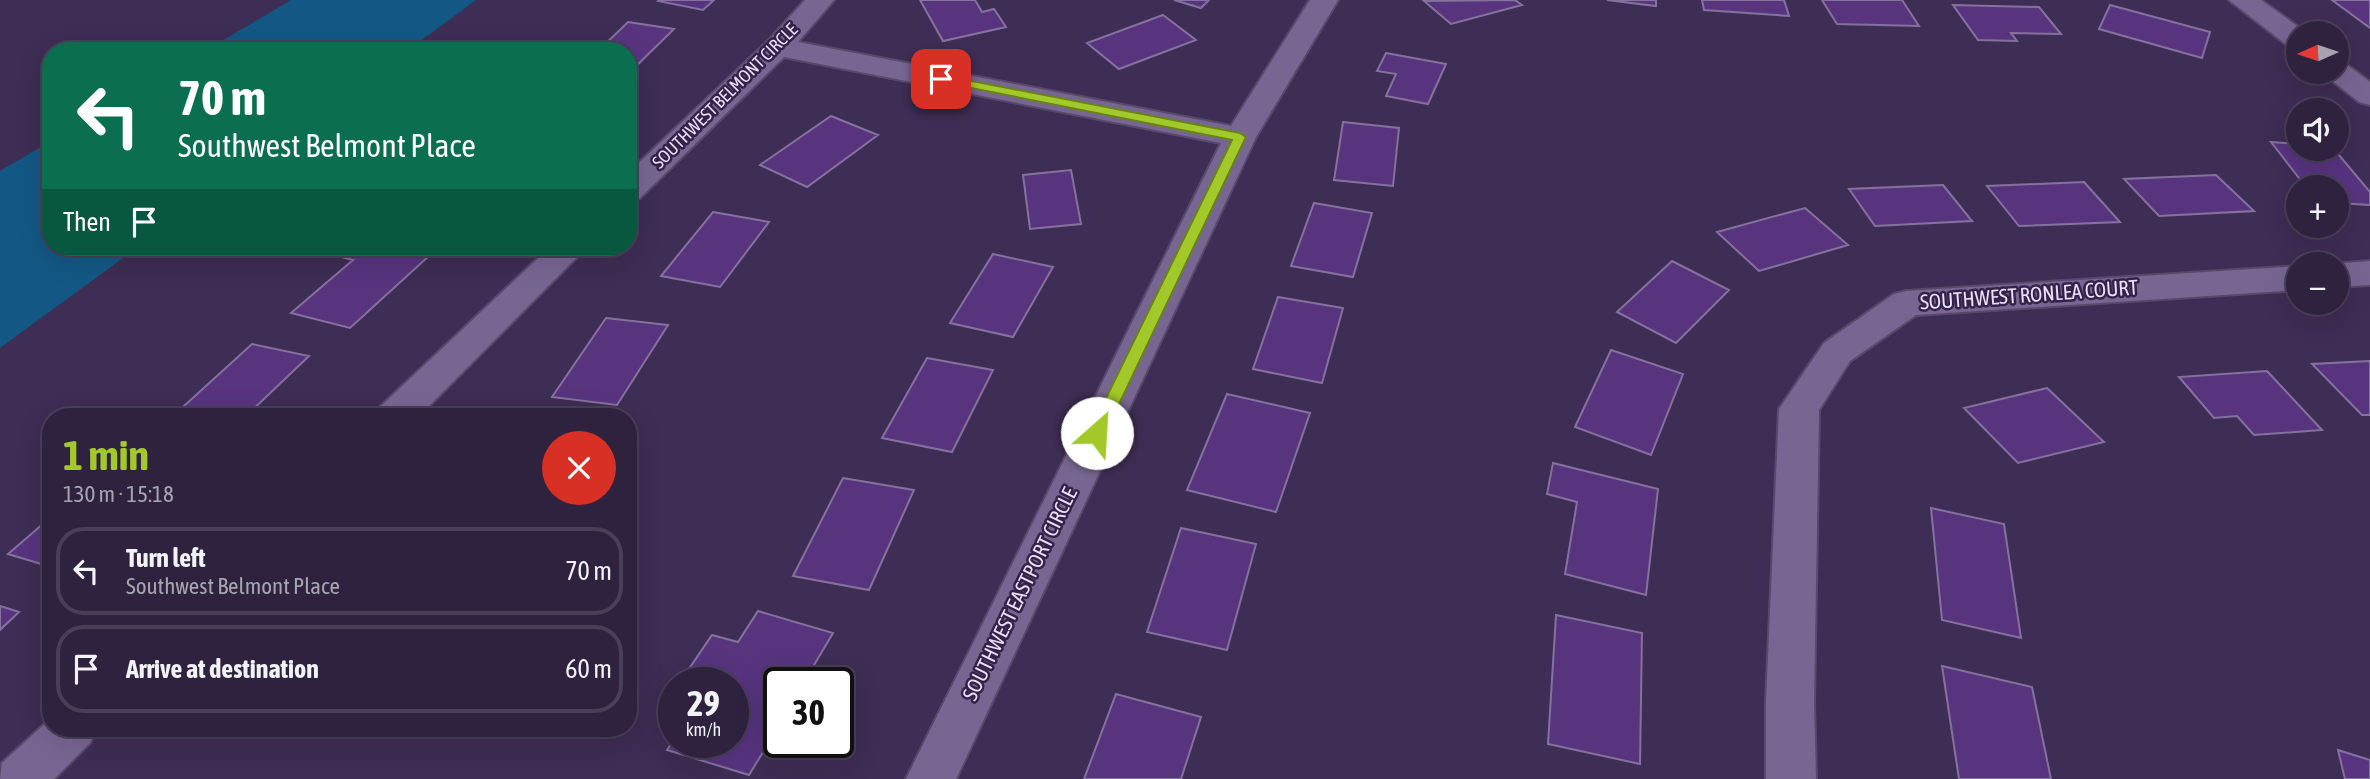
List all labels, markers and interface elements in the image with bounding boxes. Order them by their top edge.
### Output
street label: SOUTHWEST BELMONT CIRCLE [648,18,802,173]
north arrow [2286,21,2348,84]
map controls [2286,21,2349,315]
pin [911,49,971,109]
icon: arrive [922,60,960,98]
text: 70 m [178,69,266,125]
icon: left [63,70,154,161]
button: sound [2286,98,2349,161]
text: Southwest Belmont Place [178,127,476,164]
button: + [2286,175,2349,238]
icon: arrive [125,203,163,241]
text: Then [63,207,111,237]
button: − [2286,252,2349,315]
street label: SOUTHWEST RONLEA COURT [1919,274,2139,314]
position arrow [1060,396,1134,470]
text: 1 min [63,431,149,479]
button: close [542,431,616,505]
text: 130 m · 15:18 [63,481,174,507]
street label: SOUTHWEST EASTPORT CIRCLE [957,483,1081,704]
text: Turn left [126,543,206,573]
icon: left [67,552,105,590]
text: 70 m [565,556,612,586]
text: Southwest Belmont Place [126,573,340,599]
icon: arrive [67,650,105,688]
text: Arrive at destination [126,654,319,684]
text: 60 m [565,654,612,684]
speed limit sign: 30 [763,667,854,758]
text: 29 [687,683,720,723]
text: km/h [686,719,721,740]

